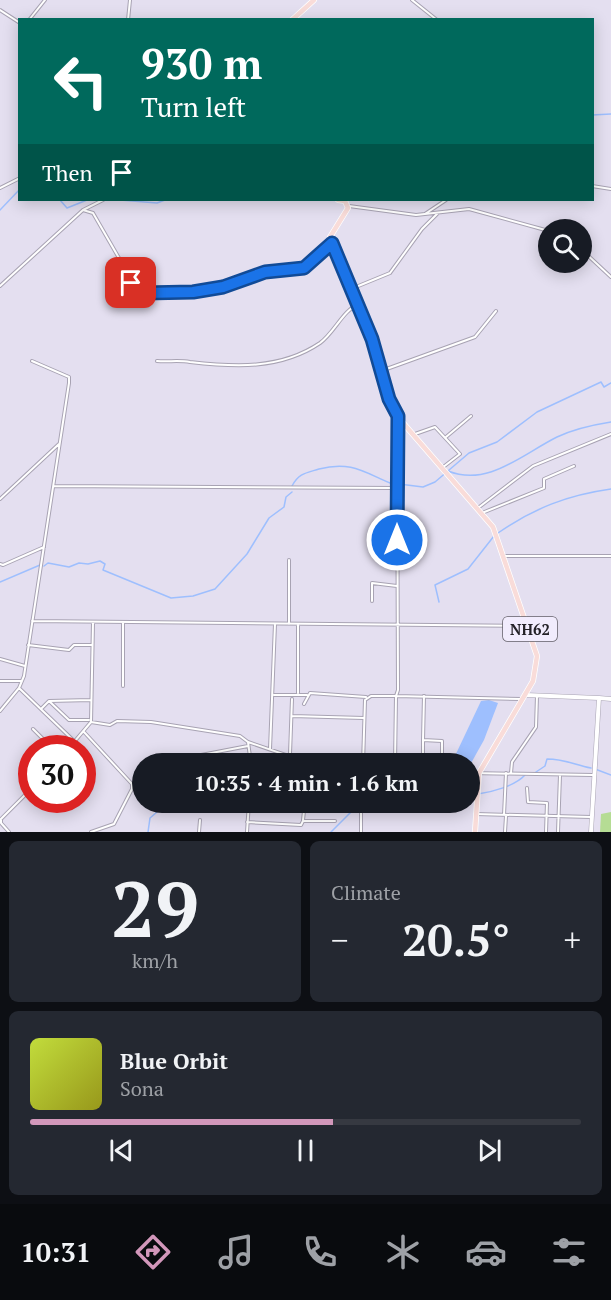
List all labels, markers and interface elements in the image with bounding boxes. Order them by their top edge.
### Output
text: 930 m [141,35,262,91]
icon: left [42,42,120,120]
text: Turn left [141,89,246,125]
icon: arrive [105,156,138,189]
text: Then [42,158,93,187]
map controls [538,219,592,273]
button: search [538,219,592,273]
pin [105,257,156,308]
icon: arrive [114,266,147,299]
position arrow [365,508,429,572]
road number: NH62 [503,617,557,641]
speed limit sign: 30 [18,735,96,813]
text: 10:35 · 4 min · 1.6 km [194,768,418,797]
text: 29 [111,856,199,959]
text: Climate [331,879,401,906]
text: 20.5° [402,909,510,969]
text: − [331,918,349,961]
text: + [563,918,581,961]
text: km/h [132,947,178,974]
text: Blue Orbit [120,1046,228,1075]
text: Sona [120,1075,164,1102]
icon: previous [105,1134,138,1167]
icon: pause [289,1134,322,1167]
icon: next [473,1134,506,1167]
icon: directions [132,1231,174,1273]
icon: music [215,1231,257,1273]
icon: phone [299,1231,341,1273]
icon: climate [382,1231,424,1273]
icon: car [465,1231,507,1273]
icon: filters [548,1231,590,1273]
text: 10:31 [21,1234,91,1270]

